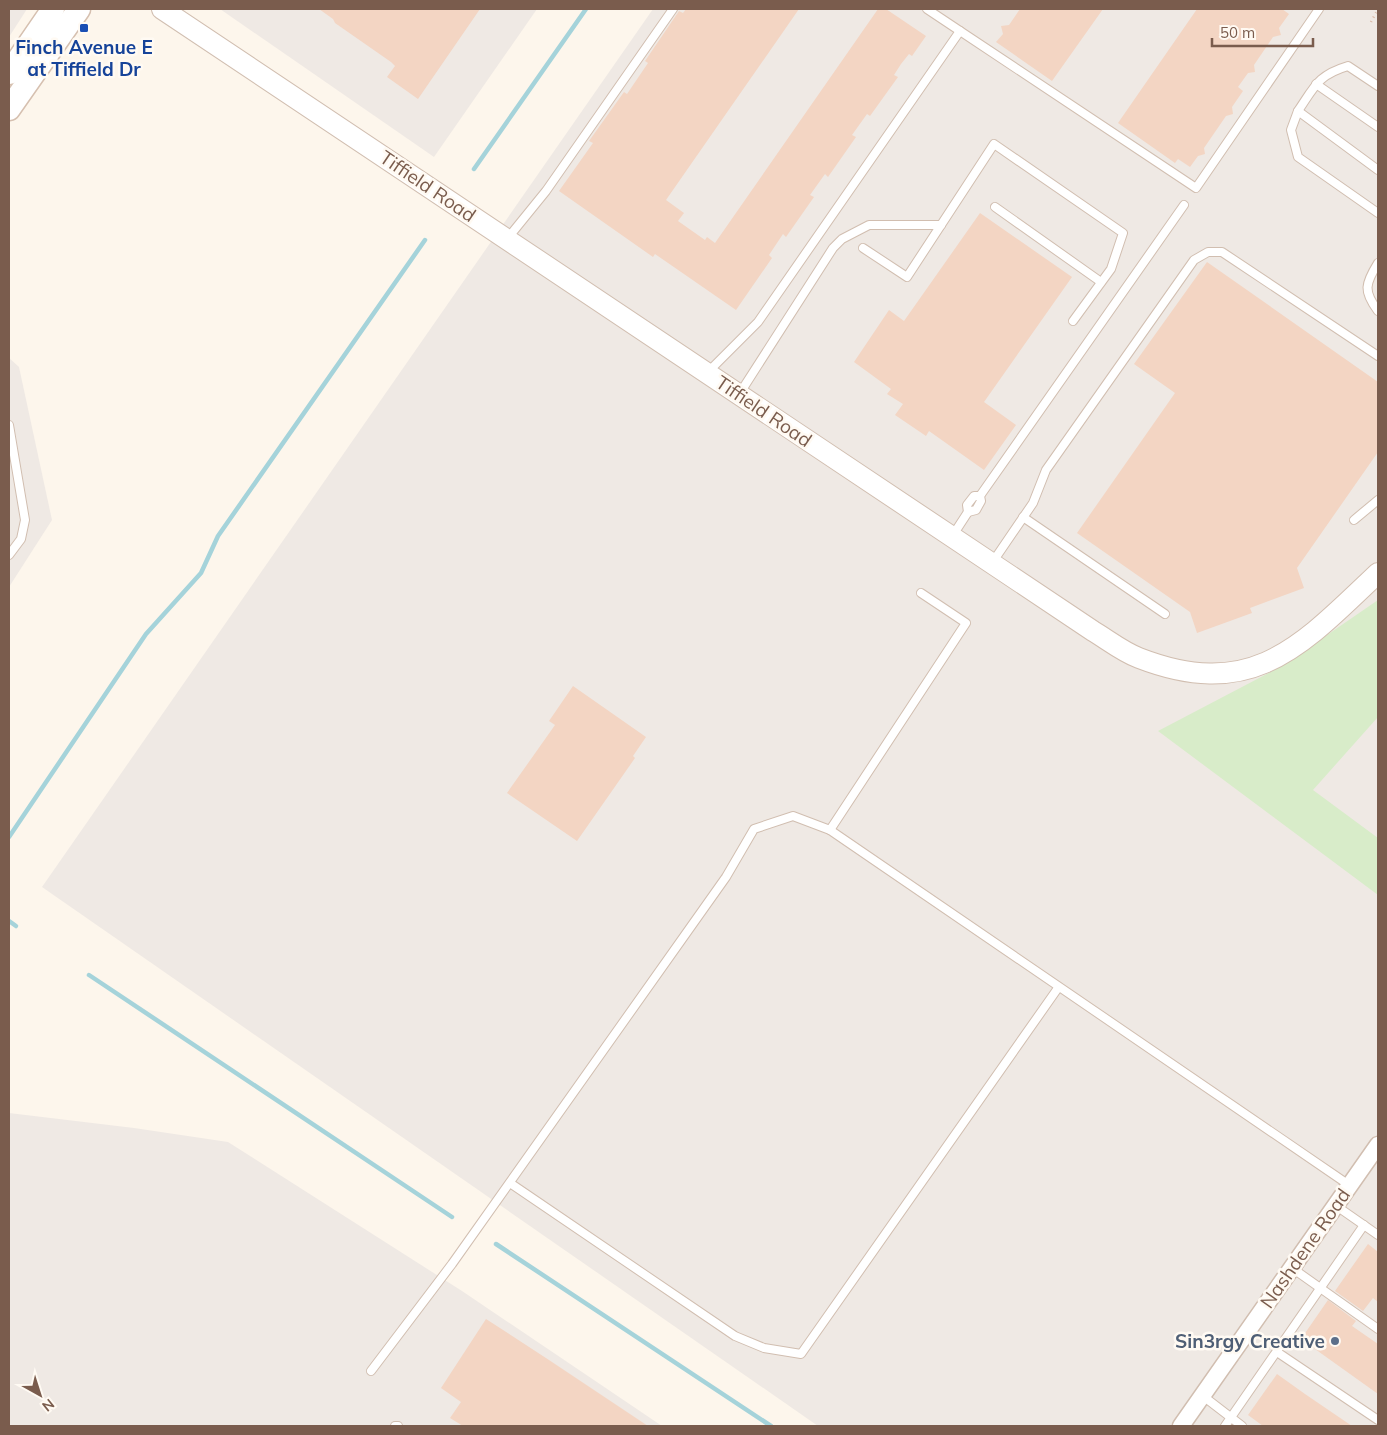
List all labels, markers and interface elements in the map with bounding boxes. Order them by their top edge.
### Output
scale bar [1212,15,1313,47]
marker: Finch Avenue E at Tiffield Dr [78,22,90,34]
text: 50 m [1220,23,1255,42]
place label: Finch Avenue E at Tiffield Dr [15,35,153,81]
street label: Tiffield Road [375,145,481,227]
street label: Tiffield Road [711,370,817,452]
street label: Nashdene Road [1255,1183,1355,1313]
place label: Sin3rgy Creative [1175,1329,1325,1353]
marker: Sin3rgy Creative [1329,1335,1341,1347]
north arrow [15,1370,65,1420]
text: N [38,1395,58,1415]

